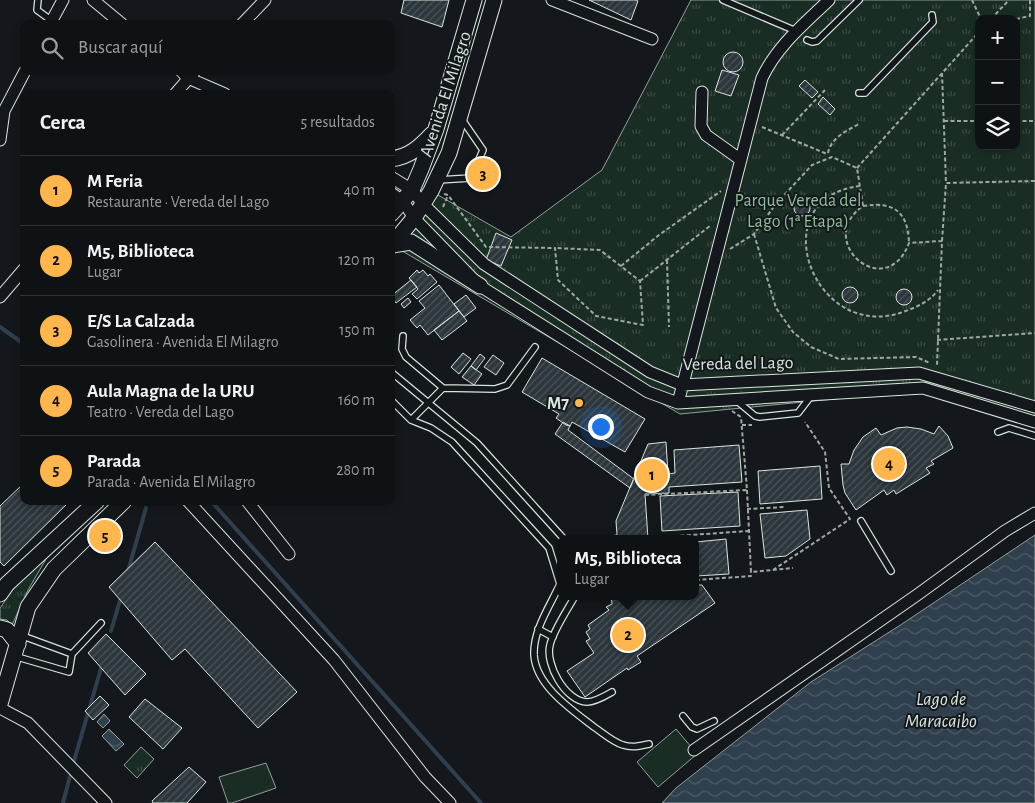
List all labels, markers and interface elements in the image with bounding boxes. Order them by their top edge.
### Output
map controls [975,15,1020,150]
button: + [975,15,1020,60]
search box [20,20,395,75]
street label: Avenida El Milagro [417,29,475,159]
icon: search [38,34,66,62]
text: Buscar aquí [78,38,163,57]
button: − [975,60,1020,105]
button: layers [975,105,1020,150]
text: Cerca [40,112,86,133]
text: 5 resultados [301,114,375,130]
pin: 3 [467,155,499,193]
text: M Feria [87,172,143,191]
text: 1 [53,182,59,198]
text: 40 m [343,182,375,198]
park label: Parque Vereda del Lago (1ª Etapa) [735,192,861,231]
text: Restaurante · Vereda del Lago [87,194,269,210]
text: M5, Biblioteca [87,242,194,261]
text: 2 [52,252,60,268]
text: 120 m [338,252,375,268]
text: Lugar [87,264,122,280]
text: E/S La Calzada [87,312,195,331]
text: 3 [53,322,59,338]
text: 150 m [339,322,375,338]
text: Gasolinera · Avenida El Milagro [87,334,279,350]
street label: Vereda del Lago [682,354,794,374]
text: Aula Magna de la URU [87,382,255,401]
text: 4 [52,392,60,408]
text: 160 m [338,392,375,408]
place label: M7 [547,395,569,413]
marker: M7 [573,397,585,409]
text: Teatro · Vereda del Lago [87,404,234,420]
your location [588,414,614,440]
pin: 4 [873,445,905,483]
text: Parada [87,452,141,471]
pin: 1 [636,456,668,494]
text: 5 [53,462,59,478]
text: 280 m [336,462,375,478]
text: Parada · Avenida El Milagro [87,474,255,490]
pin: 5 [89,517,121,555]
popup [557,535,699,600]
text: M5, Biblioteca [574,549,682,568]
text: Lugar [574,571,609,587]
pin: 2 [612,616,644,654]
water label: Lago de Maracaibo [905,690,977,731]

